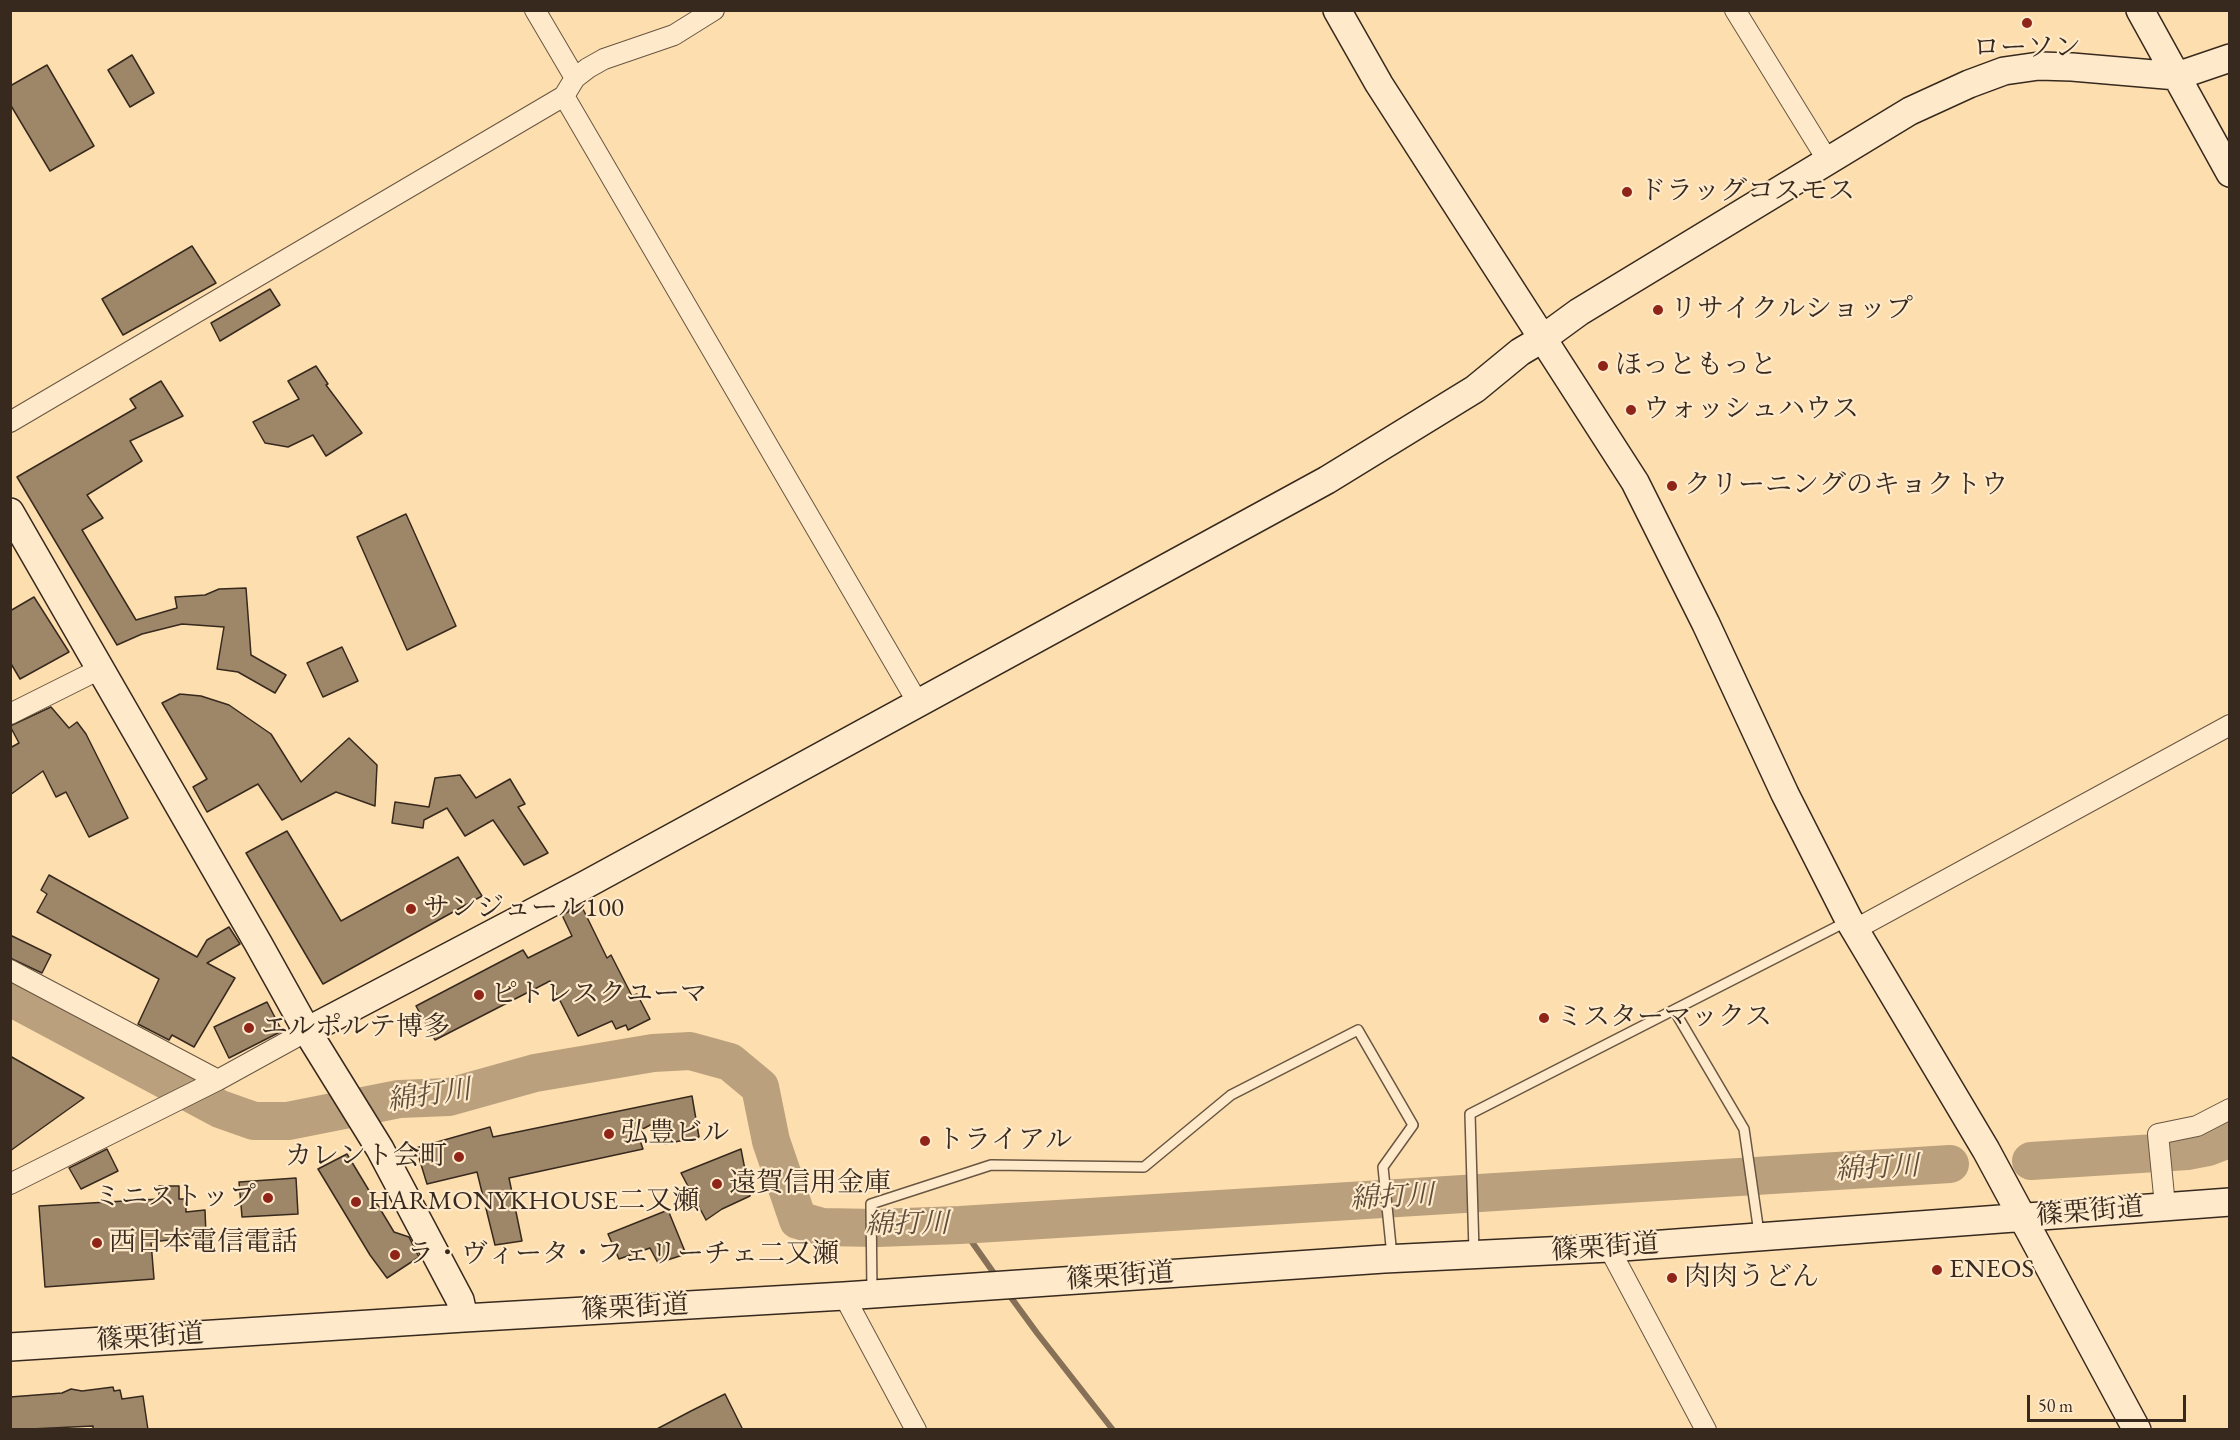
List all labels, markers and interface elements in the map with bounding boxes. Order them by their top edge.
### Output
marker: ローソン [2020,16,2034,30]
place label: ローソン [1973,33,2081,65]
place label: ドラッグコスモス [1639,176,1855,208]
marker: ドラッグコスモス [1620,185,1634,199]
place label: リサイクルショップ [1670,294,1913,326]
marker: リサイクルショップ [1651,303,1665,317]
place label: ほっともっと [1615,350,1777,382]
marker: ほっともっと [1596,359,1610,373]
place label: ウォッシュハウス [1643,394,1859,426]
marker: ウォッシュハウス [1624,403,1638,417]
place label: クリーニングのキョクトウ [1684,470,2008,502]
marker: クリーニングのキョクトウ [1665,479,1679,493]
place label: サンジュール100 [423,893,624,925]
marker: サンジュール100 [404,902,418,916]
place label: ピトレスクユーマ [491,979,707,1011]
marker: ピトレスクユーマ [472,988,486,1002]
place label: ミスターマックス [1556,1002,1772,1034]
marker: ミスターマックス [1537,1011,1551,1025]
place label: エルポルテ博多 [261,1012,450,1044]
marker: エルポルテ博多 [242,1021,256,1035]
water label: 綿打川 [385,1074,473,1118]
place label: 弘豊ビル [621,1118,729,1150]
place label: トライアル [937,1125,1072,1157]
marker: 弘豊ビル [602,1127,616,1141]
marker: トライアル [918,1134,932,1148]
place label: カレント会町 [285,1141,447,1173]
marker: カレント会町 [452,1150,466,1164]
water label: 綿打川 [1834,1150,1920,1188]
place label: 遠賀信用金庫 [729,1168,891,1200]
marker: 遠賀信用金庫 [710,1177,724,1191]
water label: 綿打川 [1349,1179,1435,1217]
place label: ミニストップ [94,1182,256,1214]
place label: HARMONYKHOUSE二又瀬 [368,1186,699,1218]
marker: ミニストップ [261,1191,275,1205]
street label: 篠栗街道 [2035,1191,2145,1233]
marker: HARMONYKHOUSE二又瀬 [349,1195,363,1209]
water label: 綿打川 [865,1207,949,1243]
place label: 西日本電信電話 [109,1227,298,1259]
street label: 篠栗街道 [1550,1228,1660,1268]
marker: 西日本電信電話 [90,1236,104,1250]
place label: ラ・ヴィータ・フェリーチェ二又瀬 [407,1239,839,1271]
marker: ラ・ヴィータ・フェリーチェ二又瀬 [388,1248,402,1262]
place label: ENEOS [1949,1254,2034,1286]
street label: 篠栗街道 [1065,1257,1175,1297]
place label: 肉肉うどん [1684,1262,1819,1294]
marker: ENEOS [1930,1263,1944,1277]
marker: 肉肉うどん [1665,1271,1679,1285]
street label: 篠栗街道 [580,1289,690,1327]
street label: 篠栗街道 [95,1318,205,1358]
scale bar [2030,1383,2189,1421]
text: 50 m [2038,1394,2073,1417]

